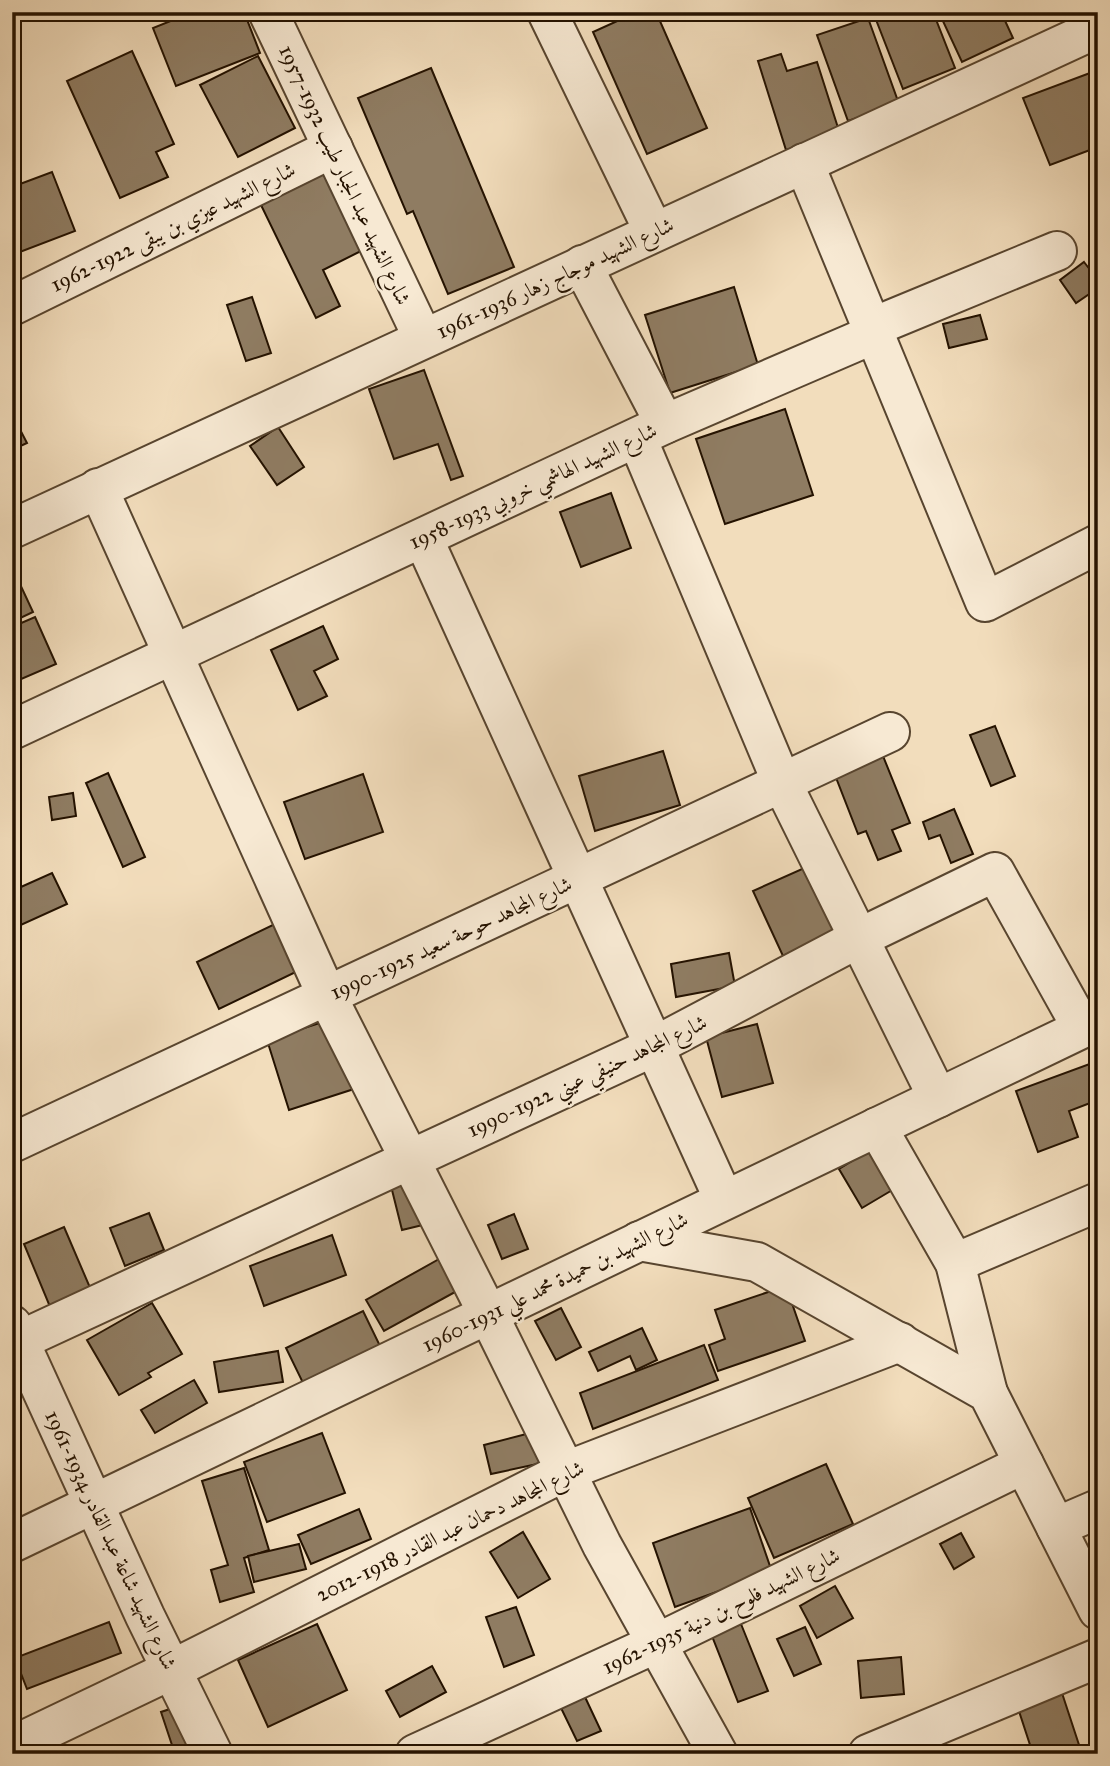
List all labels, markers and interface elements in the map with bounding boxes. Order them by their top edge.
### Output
street label: شارع الشهيد عبد الجبار طيب 1932-1957 [269,41,417,311]
street label: شارع الشهيد عيزي بن يبقى 1922-1962 [46,156,302,302]
street label: شارع الشهيد موجاج زهار 1936-1961 [432,212,680,350]
street label: شارع الشهيد الهاشمي خروبي 1933-1958 [405,417,664,561]
street label: شارع المجاهد حوحة سعيد 1925-1990 [326,870,578,1010]
street label: شارع المجاهد حنيفي عيني 1922-1990 [463,1009,714,1149]
street label: شارع الشهيد بن حميدة محمد علي 1931-1960 [418,1206,695,1364]
street label: شارع الشهيد شاعة عبد القادر 1934-1961 [35,1406,183,1676]
street label: شارع المجاهد دحمان عبد القادر 1918-2012 [312,1455,590,1612]
street label: شارع الشهيد فلوح بن دنية 1935-1962 [598,1542,847,1685]

